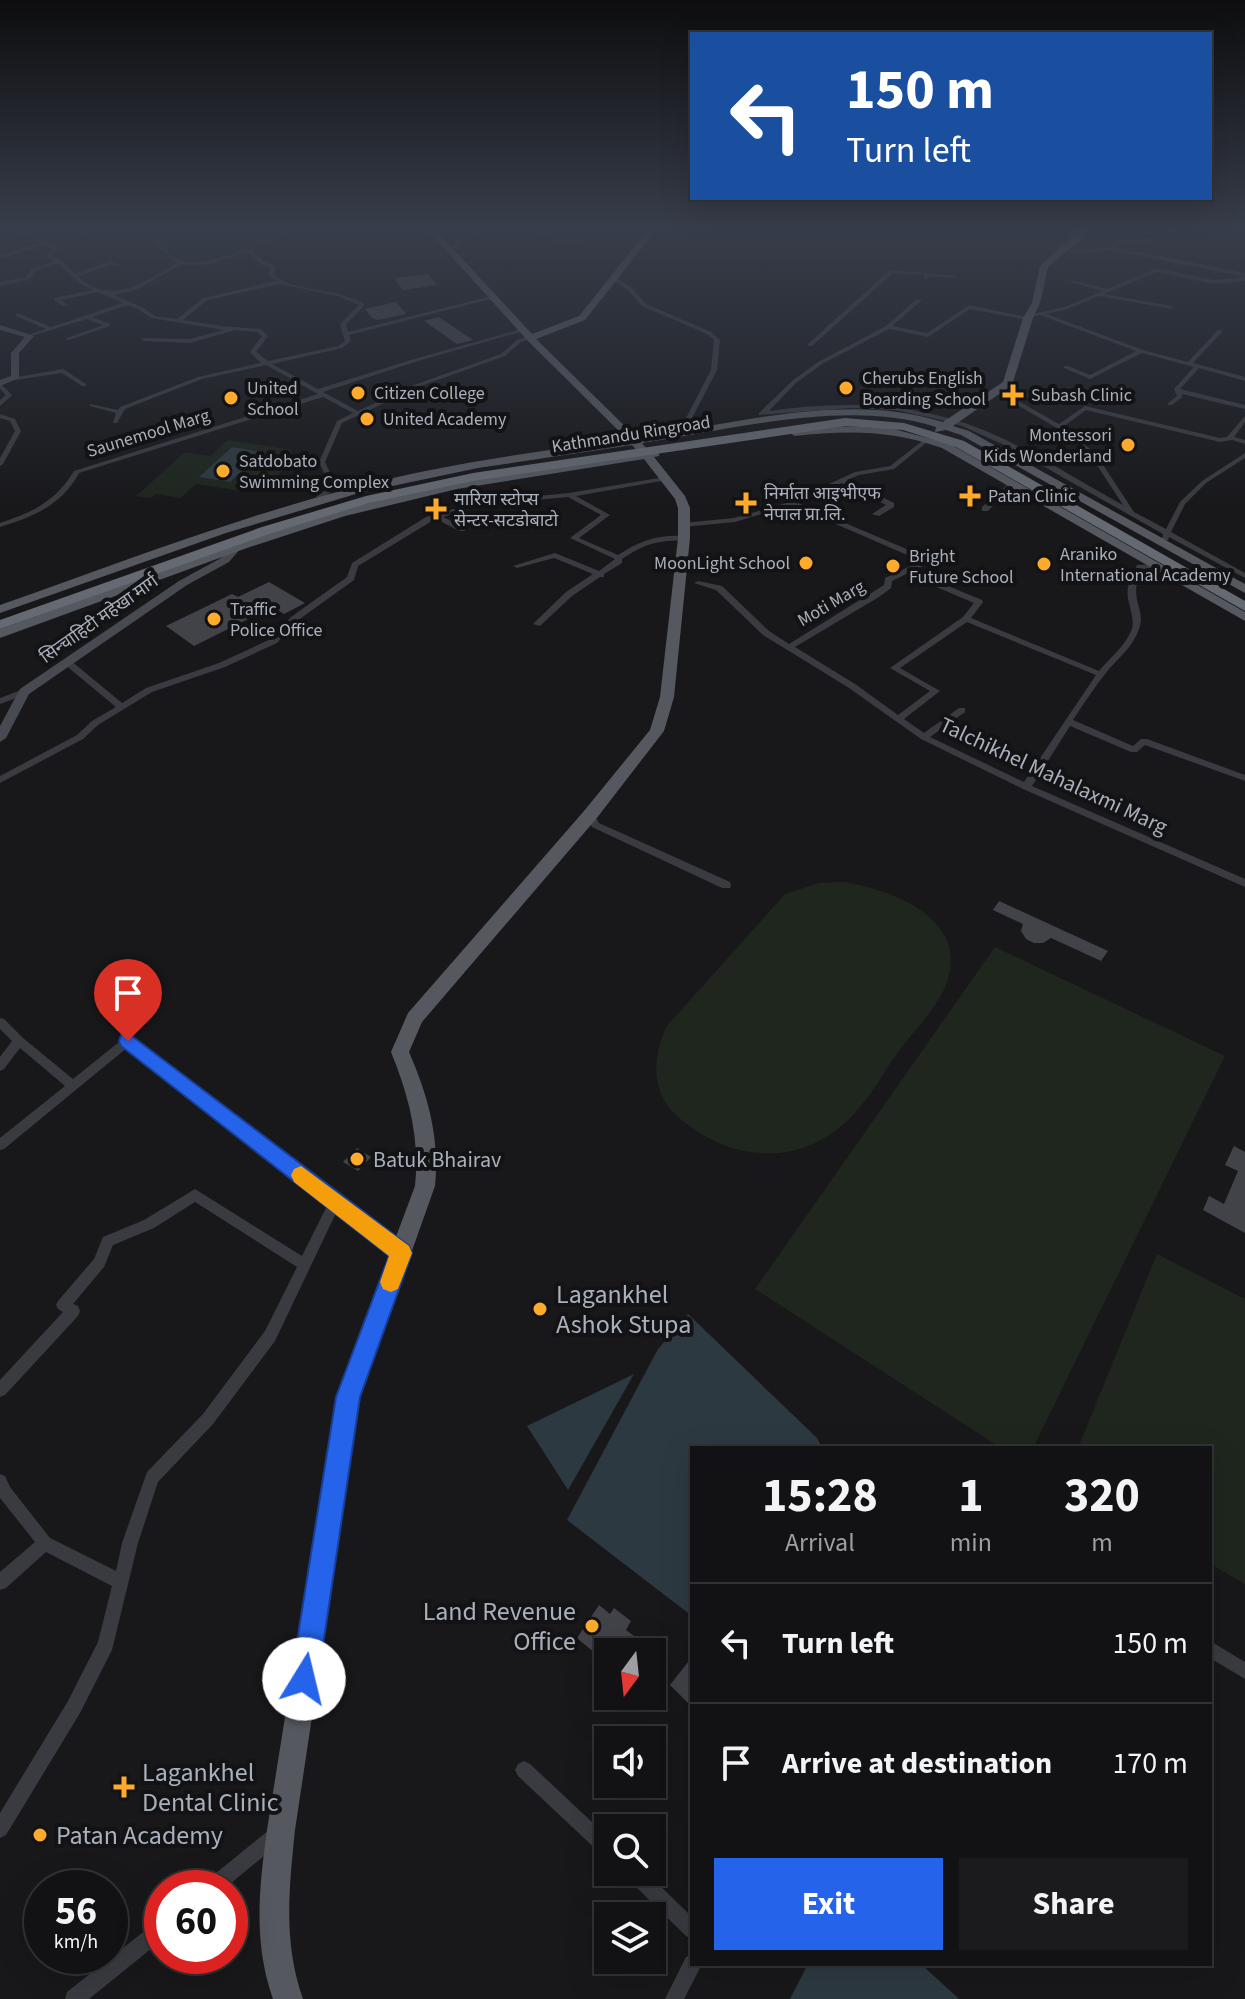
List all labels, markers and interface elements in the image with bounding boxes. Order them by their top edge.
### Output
text: 150 m [846,51,994,130]
icon: left [714,64,818,168]
text: Turn left [846,125,971,176]
place label: Cherubs English Boarding School [862,366,986,412]
place label: United School [247,376,299,422]
marker: Cherubs English Boarding School [837,379,855,397]
place label: Citizen College [374,381,485,406]
place label: Subash Clinic [1031,383,1132,408]
marker: Citizen College [349,384,367,402]
marker: Subash Clinic [1002,384,1024,406]
marker: United School [222,389,240,407]
street label: Saunemool Marg [84,403,213,464]
place label: United Academy [383,407,507,432]
marker: United Academy [358,410,376,428]
street label: Kathmandu Ringroad [550,410,712,459]
place label: Montessori Kids Wonderland [984,423,1112,469]
marker: Montessori Kids Wonderland [1119,436,1137,454]
place label: Satdobato Swimming Complex [239,449,389,495]
marker: Satdobato Swimming Complex [214,462,232,480]
place label: निर्माता आइभीएफ नेपाल प्रा.लि. [764,481,882,527]
place label: Patan Clinic [988,484,1076,509]
marker: Patan Clinic [959,485,981,507]
place label: मारिया स्टोप्स सेन्टर-सटडोबाटो [454,487,558,533]
marker: निर्माता आइभीएफ नेपाल प्रा.लि. [735,492,757,514]
marker: मारिया स्टोप्स सेन्टर-सटडोबाटो [425,498,447,520]
place label: Araniko International Academy [1060,542,1231,588]
place label: Bright Future School [909,544,1014,590]
place label: MoonLight School [654,551,790,576]
marker: MoonLight School [797,554,815,572]
marker: Araniko International Academy [1035,555,1053,573]
marker: Bright Future School [884,557,902,575]
street label: सिन्चाहिटी महेखा मार्ग [35,569,164,670]
street label: Moti Marg [793,574,870,633]
place label: Traffic Police Office [230,597,322,643]
marker: Traffic Police Office [205,610,223,628]
street label: Talchikhel Mahalaxmi Marg [934,709,1173,843]
pin [94,959,162,1041]
icon: arrive [106,971,150,1015]
place label: Batuk Bhairav [373,1144,502,1176]
marker: Batuk Bhairav [348,1150,366,1168]
place label: Lagankhel Ashok Stupa [556,1276,691,1343]
marker: Lagankhel Ashok Stupa [531,1300,549,1318]
text: 15:28 [762,1462,878,1530]
text: 1 [958,1462,984,1530]
text: 320 [1064,1462,1140,1530]
text: Arrival [785,1524,855,1561]
text: min [950,1524,992,1561]
text: m [1091,1524,1113,1561]
place label: Land Revenue Office [423,1593,576,1660]
marker: Land Revenue Office [583,1617,601,1635]
icon: left [714,1621,758,1665]
text: Turn left [782,1622,894,1665]
text: 150 m [1112,1622,1188,1665]
position arrow [262,1637,346,1721]
north arrow [594,1638,666,1710]
map controls [594,1638,666,1974]
button: sound [594,1726,666,1798]
icon: arrive [714,1741,758,1785]
text: Arrive at destination [782,1742,1052,1785]
text: 170 m [1112,1742,1188,1785]
place label: Lagankhel Dental Clinic [142,1754,279,1821]
marker: Lagankhel Dental Clinic [113,1776,135,1798]
button: search [594,1814,666,1886]
place label: Patan Academy [56,1817,223,1854]
marker: Patan Academy [31,1826,49,1844]
button: Exit [714,1858,943,1950]
button: Share [959,1858,1188,1950]
speed limit sign: 60 [144,1870,248,1974]
text: 56 [55,1883,97,1940]
button: layers [594,1902,666,1974]
text: km/h [54,1928,98,1956]

